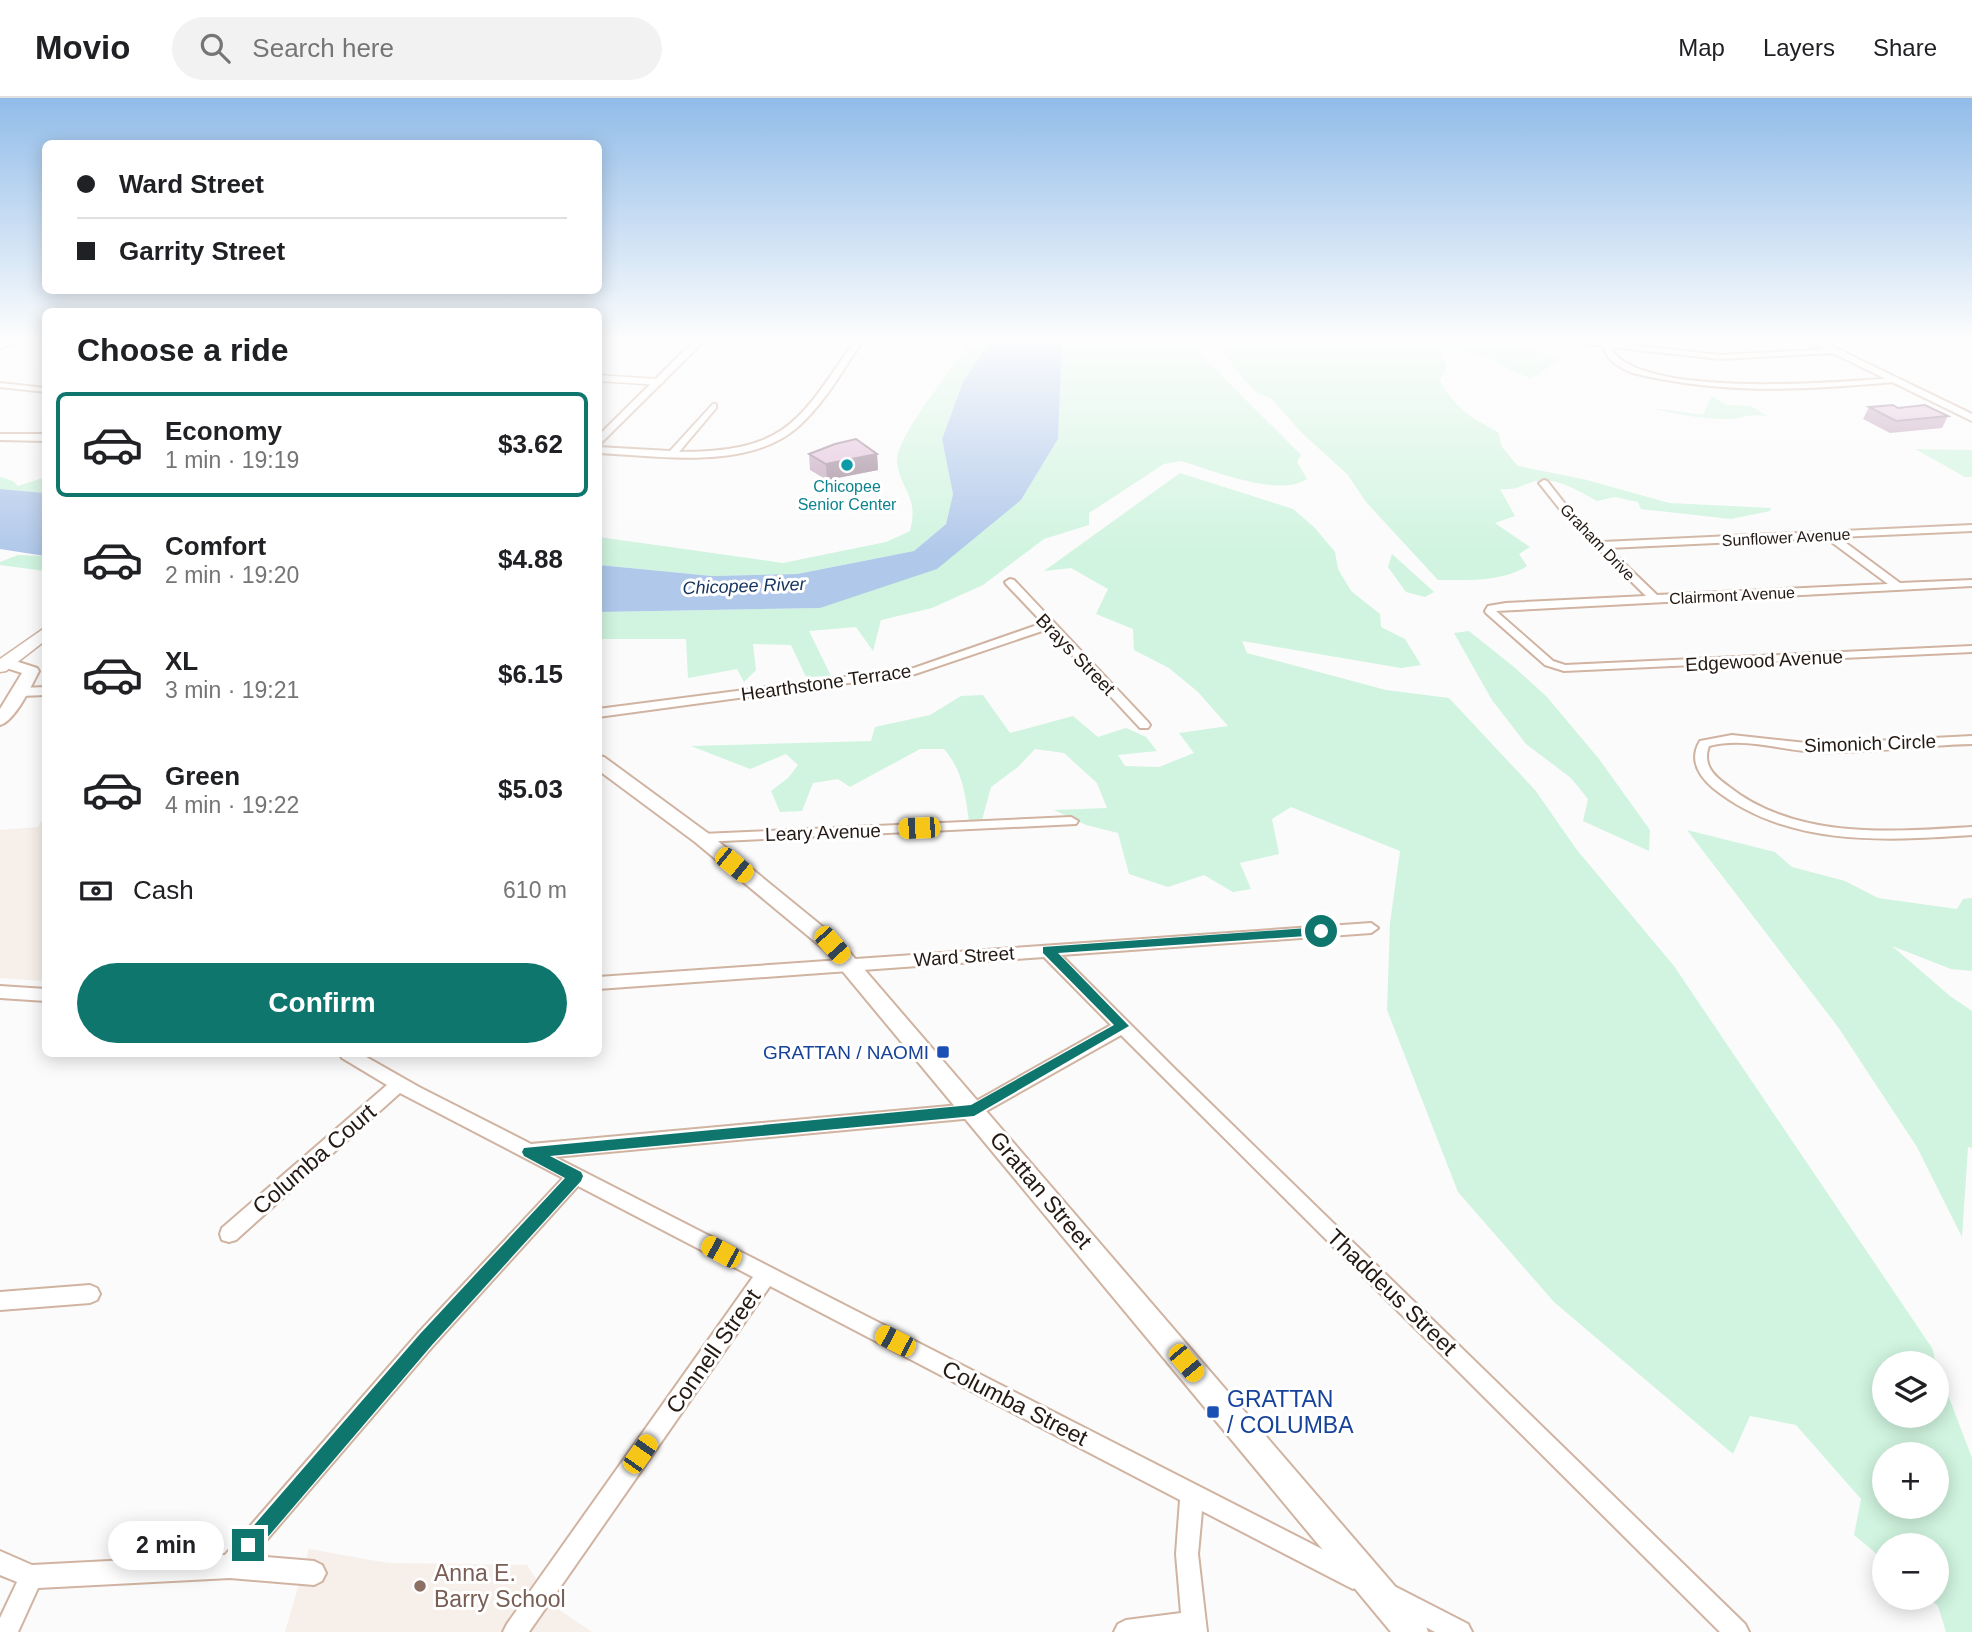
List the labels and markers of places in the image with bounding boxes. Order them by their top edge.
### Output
marker: Chicopee Senior Center [839,457,855,473]
place label: Chicopee Senior Center [798,478,897,513]
place label: GRATTAN / NAOMI [763,1042,929,1063]
marker: GRATTAN / NAOMI [935,1044,951,1060]
place label: GRATTAN / COLUMBA [1227,1386,1354,1438]
marker: GRATTAN / COLUMBA [1205,1404,1221,1420]
place label: Anna E. Barry School [434,1560,566,1612]
marker: Anna E. Barry School [412,1578,428,1594]

